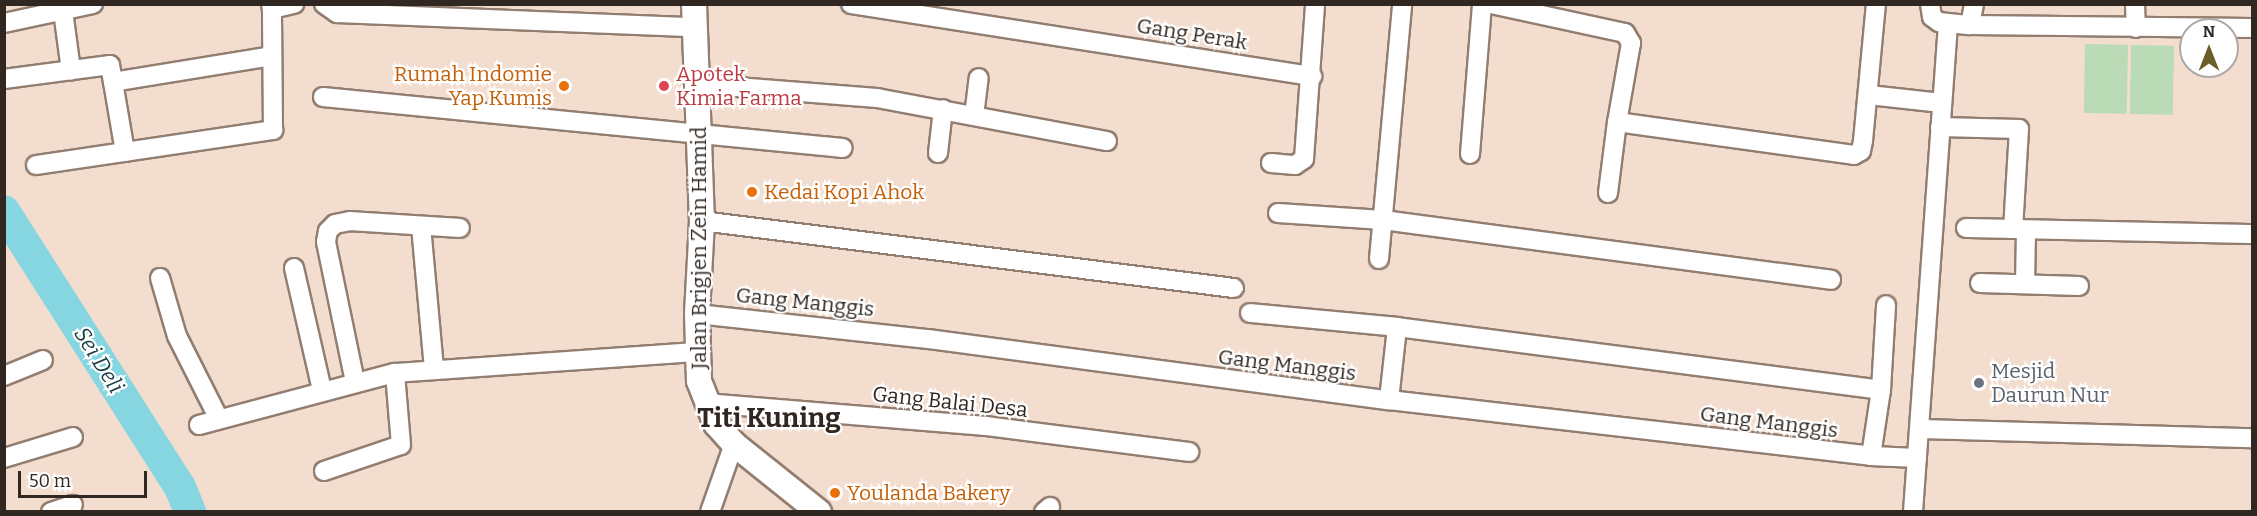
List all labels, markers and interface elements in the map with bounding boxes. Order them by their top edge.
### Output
street label: Gang Perak [1135,13,1249,55]
north arrow [2179,18,2239,78]
text: N [2203,22,2215,41]
place label: Rumah Indomie Yap Kumis [394,61,552,111]
place label: Apotek Kimia Farma [676,61,802,111]
marker: Rumah Indomie Yap Kumis [557,79,571,93]
marker: Apotek Kimia Farma [657,79,671,93]
street label: Jalan Brigjen Zein Hamid [686,127,712,369]
place label: Kedai Kopi Ahok [764,179,924,205]
marker: Kedai Kopi Ahok [745,185,759,199]
street label: Gang Manggis [735,282,875,322]
water label: Sei Deli [69,322,129,398]
street label: Gang Manggis [1217,344,1357,386]
place label: Mesjid Daurun Nur [1991,358,2109,408]
marker: Mesjid Daurun Nur [1972,376,1986,390]
street label: Gang Balai Desa [871,381,1029,423]
street label: Gang Manggis [1699,401,1839,443]
district label: Titi Kuning [697,403,841,435]
scale bar [21,459,150,497]
text: 50 m [29,470,71,492]
place label: Youlanda Bakery [847,480,1010,506]
marker: Youlanda Bakery [828,486,842,500]

